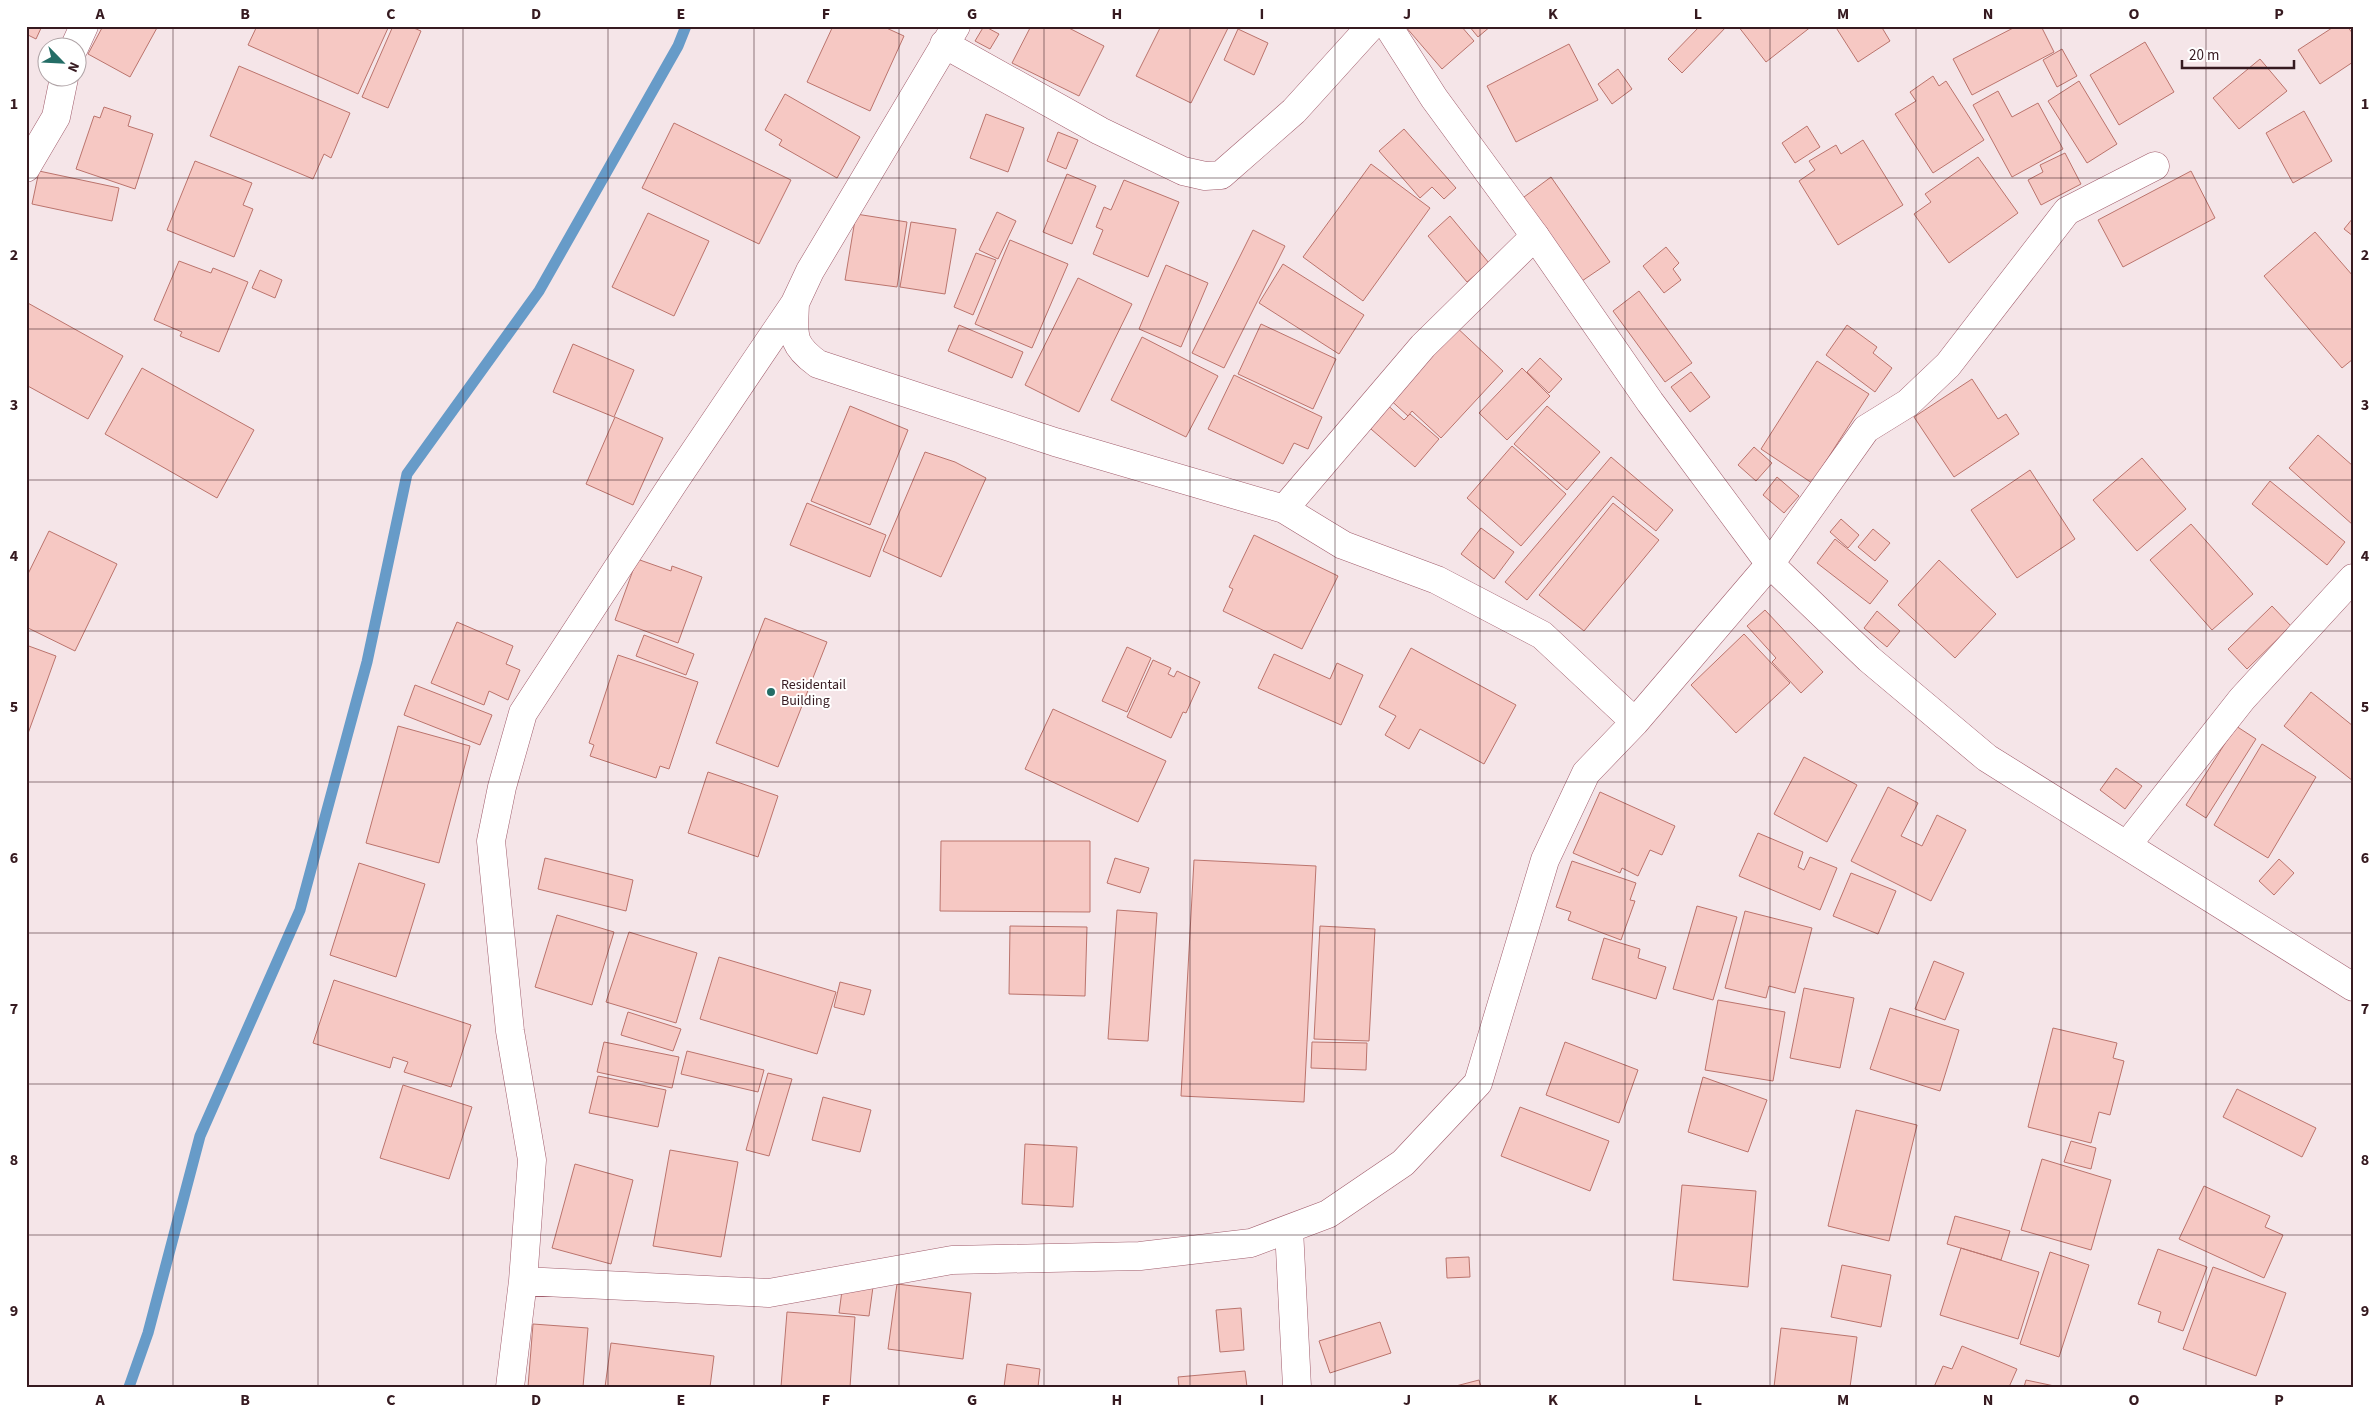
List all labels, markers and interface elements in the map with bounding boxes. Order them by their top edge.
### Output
text: A [94,3,105,25]
text: B [240,3,250,25]
text: C [386,3,396,25]
text: D [531,3,541,25]
text: E [677,3,685,25]
text: F [822,3,830,25]
text: G [967,3,977,25]
text: H [1112,3,1122,25]
text: I [1260,3,1264,25]
text: J [1403,3,1411,25]
text: K [1548,3,1558,25]
text: L [1694,3,1702,25]
text: M [1837,3,1849,25]
text: N [1983,3,1993,25]
text: O [2129,3,2140,25]
text: P [2274,3,2284,25]
north arrow [38,38,88,88]
scale bar [2182,38,2294,70]
text: 20 m [2189,45,2219,66]
text: N [62,59,84,75]
text: 1 [10,93,18,115]
text: 1 [2361,93,2369,115]
text: 2 [10,244,18,266]
text: 2 [2361,244,2369,266]
text: 3 [10,394,18,416]
text: 3 [2361,394,2369,416]
text: 4 [10,545,19,567]
text: 4 [2361,545,2370,567]
place label: Residentail Building [781,675,846,711]
marker: Residentail Building [765,686,777,698]
text: 5 [10,696,18,718]
text: 5 [2361,696,2369,718]
text: 6 [10,847,18,869]
text: 6 [2361,847,2369,869]
text: 7 [10,998,18,1020]
text: 7 [2361,998,2369,1020]
text: 8 [10,1149,18,1171]
text: 8 [2361,1149,2369,1171]
text: 9 [10,1300,18,1322]
text: 9 [2361,1300,2369,1322]
text: A [94,1389,105,1411]
text: B [240,1389,250,1411]
text: C [386,1389,396,1411]
text: D [531,1389,541,1411]
text: E [677,1389,685,1411]
text: F [822,1389,830,1411]
text: G [967,1389,977,1411]
text: H [1112,1389,1122,1411]
text: I [1260,1389,1264,1411]
text: J [1403,1389,1411,1411]
text: K [1548,1389,1558,1411]
text: L [1694,1389,1702,1411]
text: M [1837,1389,1849,1411]
text: N [1983,1389,1993,1411]
text: O [2129,1389,2140,1411]
text: P [2274,1389,2284,1411]

